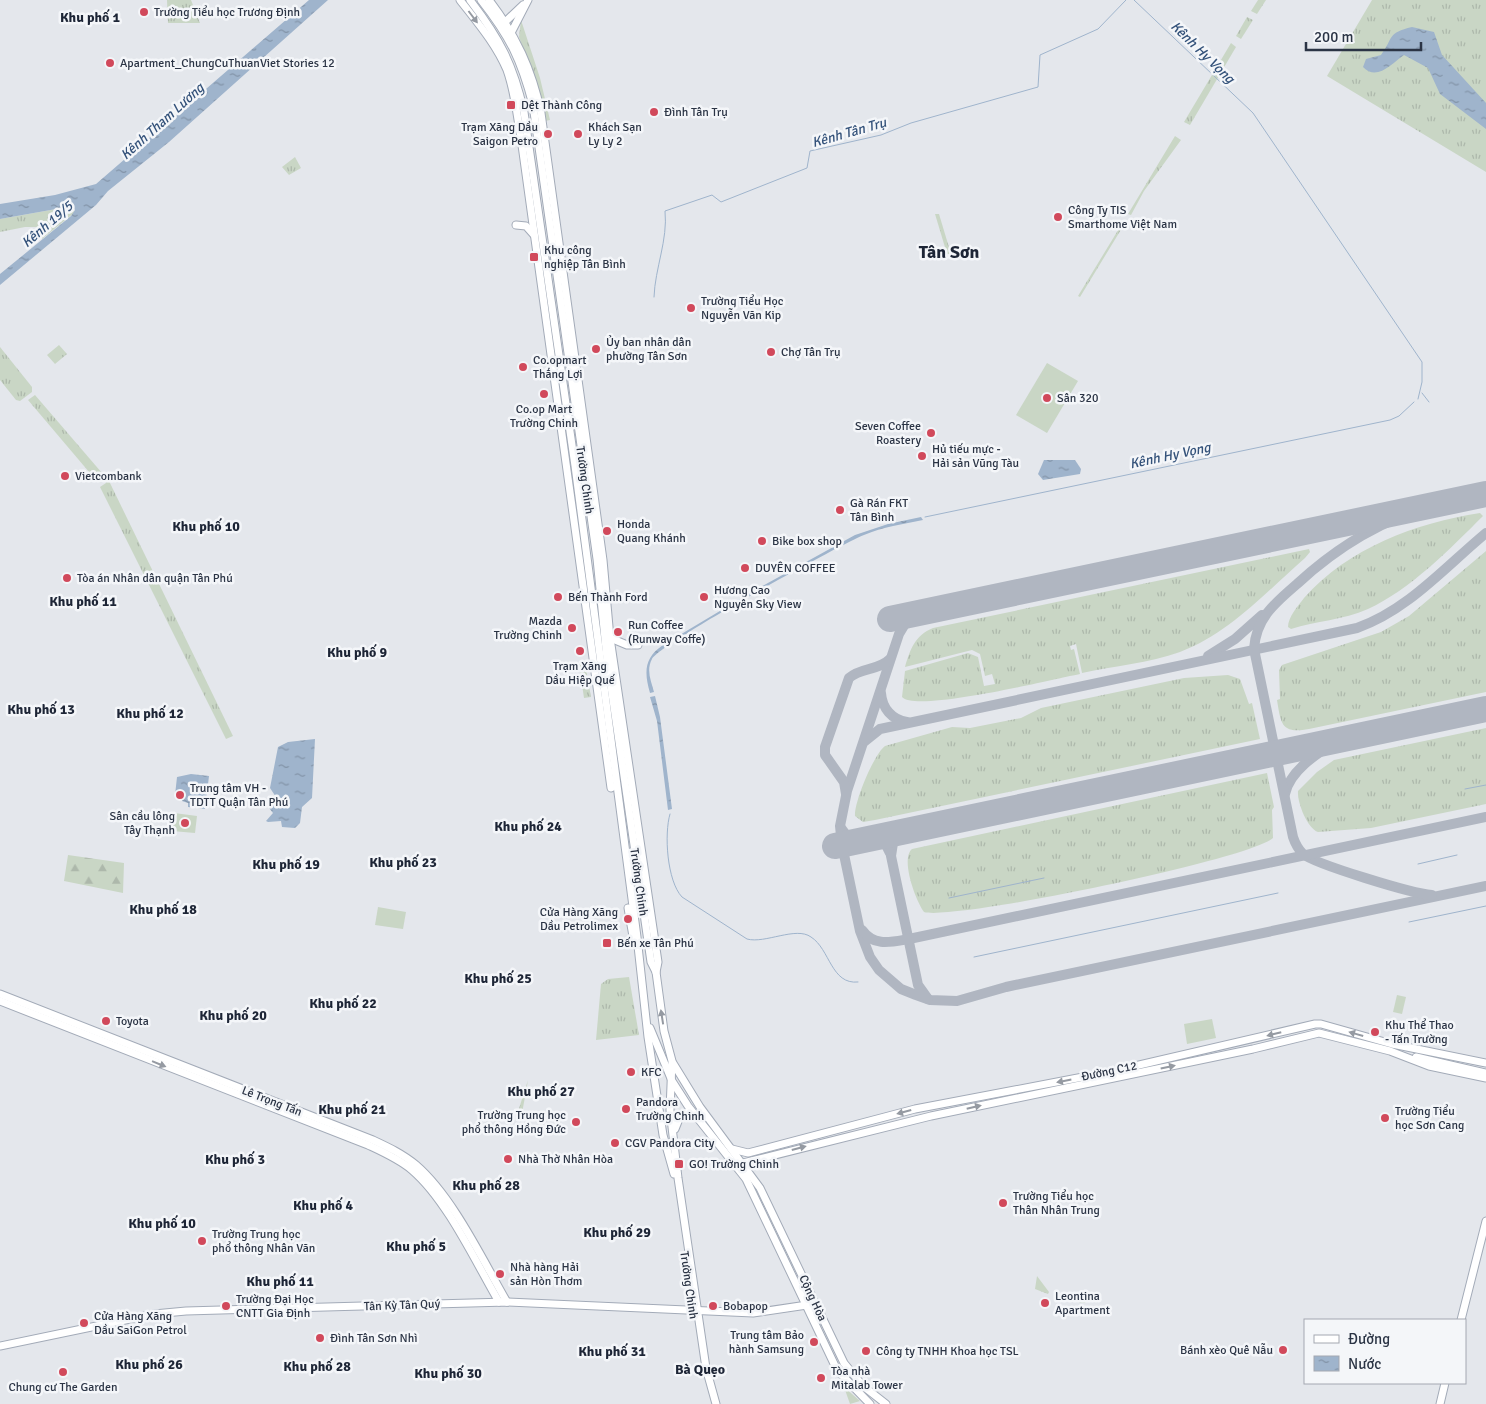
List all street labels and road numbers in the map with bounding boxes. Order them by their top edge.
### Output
street label: Trường Chinh [572,445,597,515]
street label: Trường Chinh [626,847,651,917]
street label: Đường C12 [1080,1058,1138,1085]
street label: Lê Trọng Tấn [239,1083,304,1120]
street label: Trường Chinh [676,1250,701,1320]
street label: Cộng Hòa [795,1273,830,1324]
street label: Tân Kỳ Tân Quý [364,1297,441,1314]

